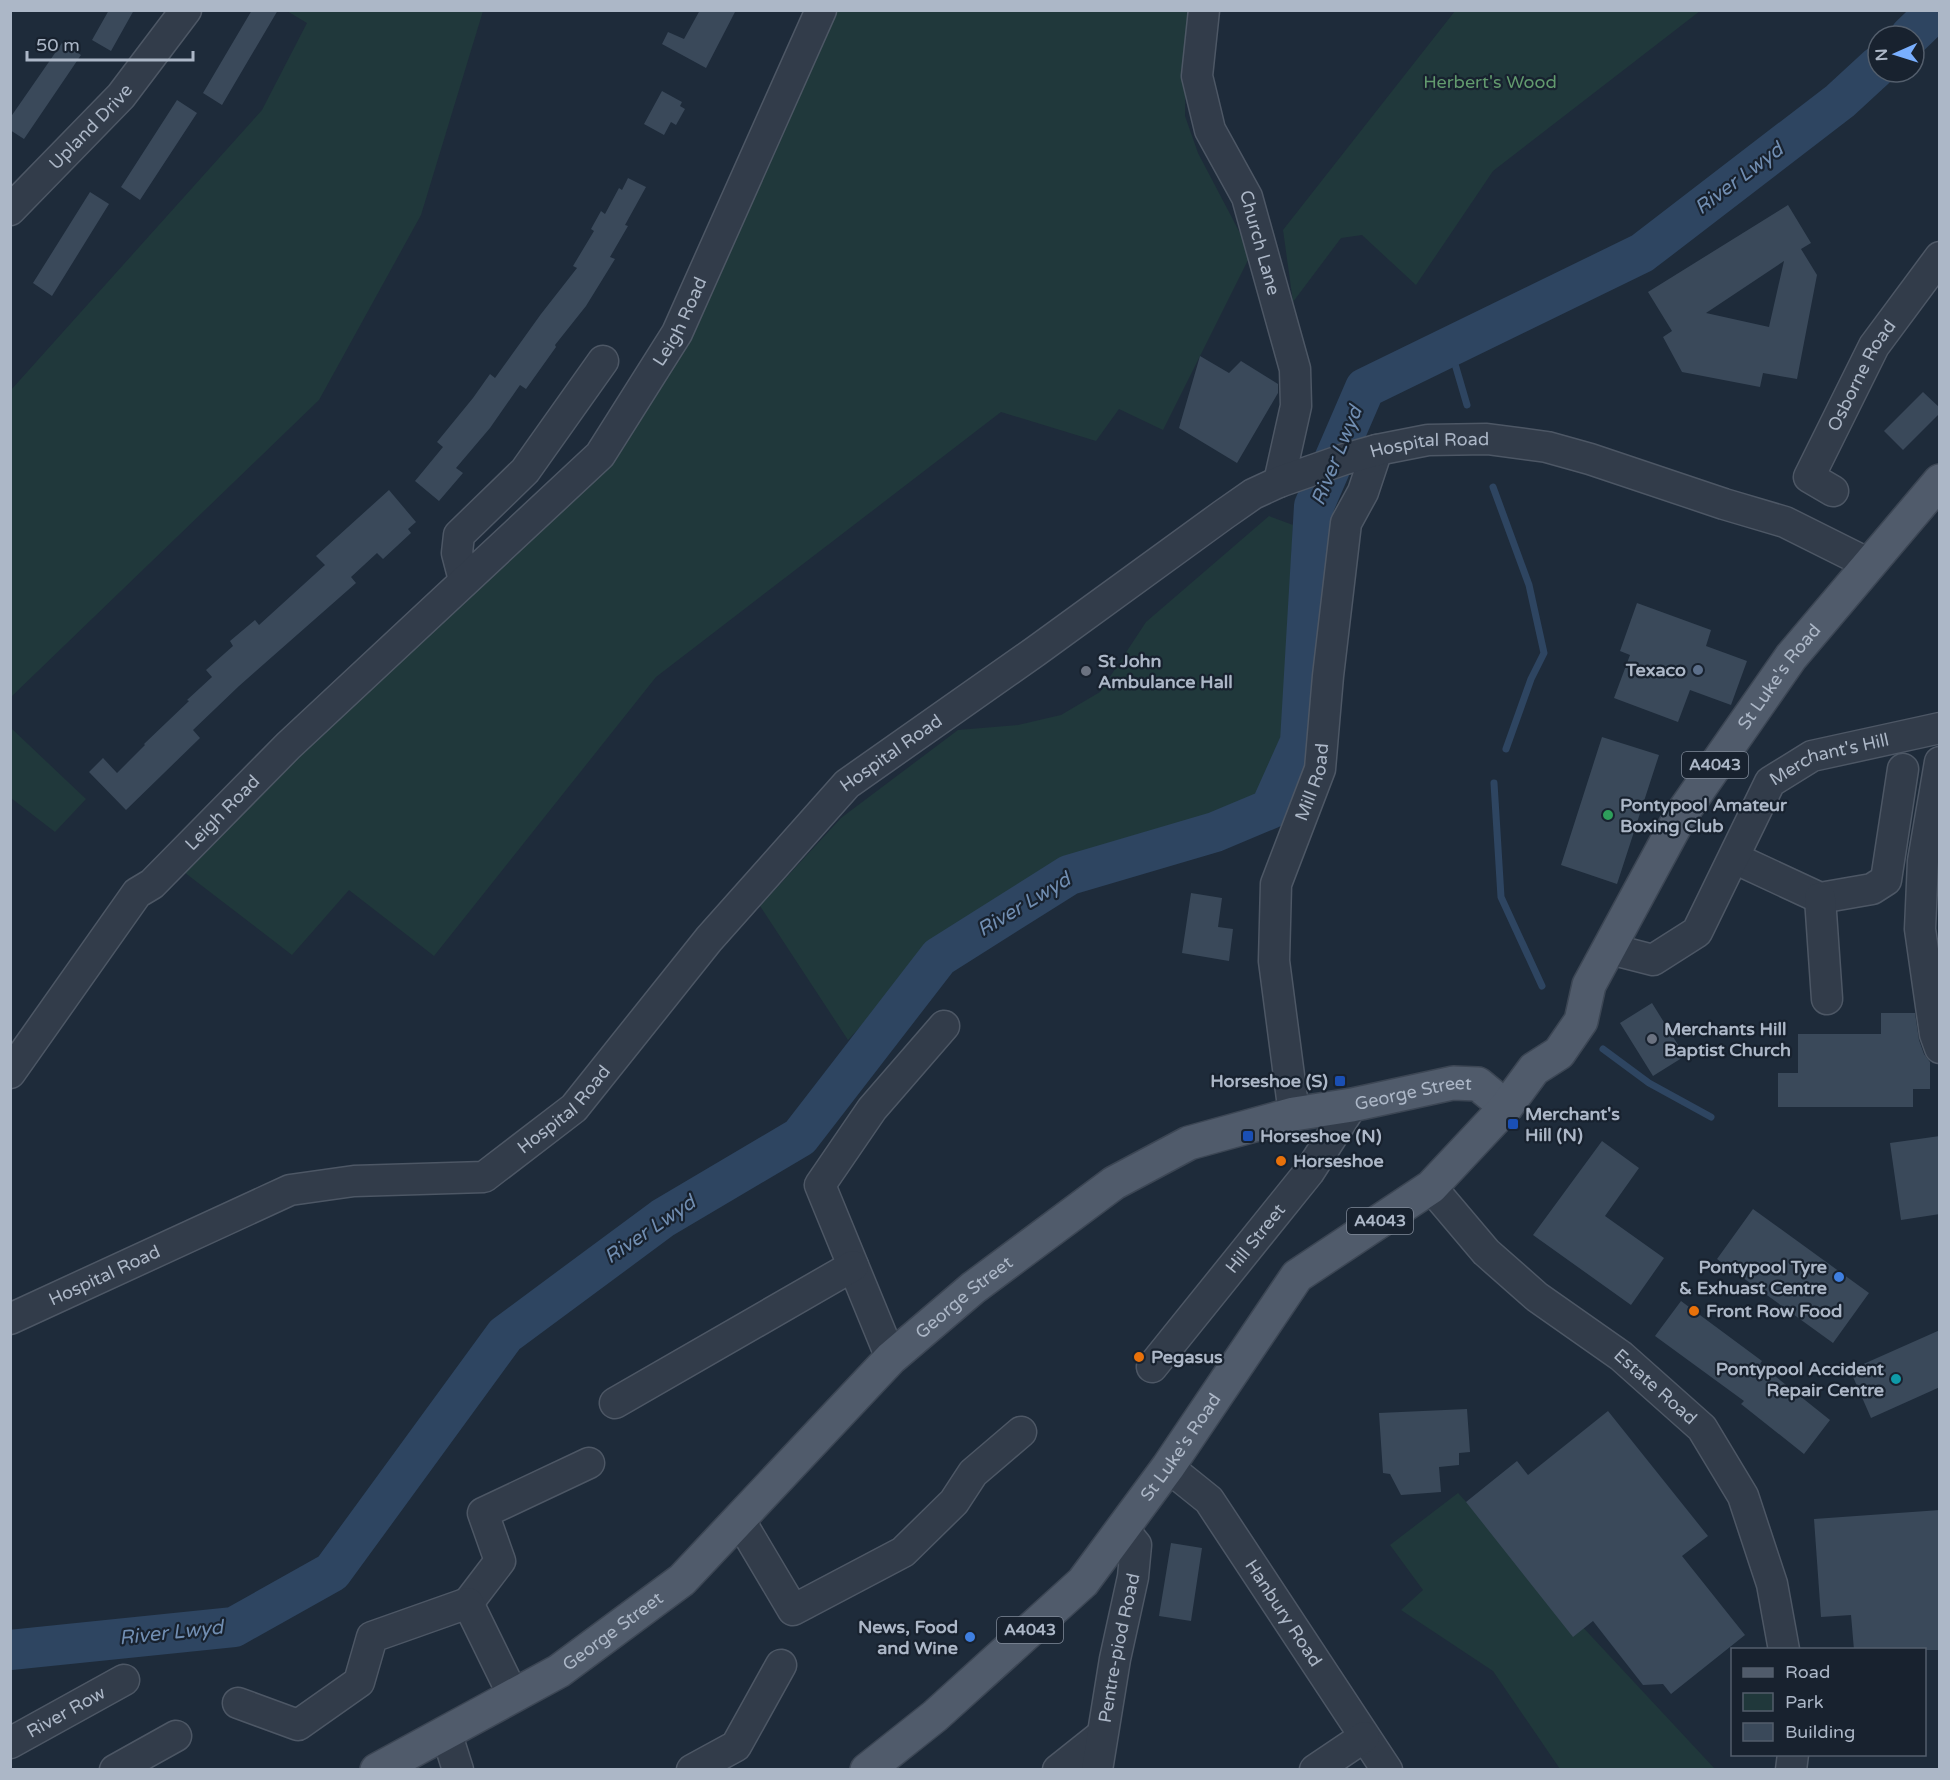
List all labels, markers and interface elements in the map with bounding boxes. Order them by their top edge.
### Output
scale bar [27,24,194,62]
north arrow [1866,24,1926,84]
text: 50 m [36,34,80,56]
text: N [1872,48,1892,62]
park label: Herbert's Wood [1423,71,1557,93]
street label: Upland Drive [44,80,137,174]
water label: River Lwyd [1690,137,1790,220]
street label: Church Lane [1234,186,1285,298]
street label: Leigh Road [648,274,712,370]
street label: Osborne Road [1822,316,1901,435]
water label: River Lwyd [1306,401,1369,509]
street label: Hospital Road [1367,428,1489,462]
street label: St Luke's Road [1733,619,1825,734]
place label: St John Ambulance Hall [1098,650,1233,693]
place label: Texaco [1625,659,1686,681]
marker: Texaco [1691,663,1705,677]
marker: St John Ambulance Hall [1079,664,1093,678]
street label: Hospital Road [835,709,946,797]
street label: Merchant's Hill [1765,728,1891,791]
street label: Mill Road [1290,742,1333,824]
road number: A4043 [1682,752,1748,778]
street label: Leigh Road [180,770,264,855]
place label: Pontypool Amateur Boxing Club [1620,794,1788,837]
marker: Pontypool Amateur Boxing Club [1601,808,1615,822]
water label: River Lwyd [973,867,1077,942]
place label: Merchants Hill Baptist Church [1664,1018,1791,1061]
marker: Merchants Hill Baptist Church [1645,1032,1659,1046]
street label: Hospital Road [513,1061,615,1158]
place label: Horseshoe (S) [1210,1070,1328,1092]
street label: George Street [1353,1072,1472,1115]
marker: Horseshoe (S) [1333,1074,1347,1088]
place label: Merchant's Hill (N) [1525,1103,1620,1146]
marker: Merchant's Hill (N) [1506,1117,1520,1131]
place label: Horseshoe (N) [1260,1125,1382,1147]
marker: Horseshoe (N) [1241,1129,1255,1143]
place label: Horseshoe [1293,1150,1384,1172]
marker: Horseshoe [1274,1154,1288,1168]
water label: River Lwyd [600,1190,702,1269]
street label: Hill Street [1221,1199,1290,1278]
road number: A4043 [1347,1208,1413,1234]
street label: Hospital Road [45,1240,164,1311]
street label: George Street [911,1251,1017,1343]
place label: Pontypool Tyre & Exhuast Centre [1679,1256,1827,1299]
marker: Pontypool Tyre & Exhuast Centre [1832,1270,1846,1284]
place label: Front Row Food [1706,1300,1842,1322]
marker: Front Row Food [1687,1304,1701,1318]
street label: Estate Road [1609,1344,1702,1429]
place label: Pegasus [1151,1346,1223,1368]
marker: Pegasus [1132,1350,1146,1364]
place label: Pontypool Accident Repair Centre [1716,1358,1884,1401]
marker: Pontypool Accident Repair Centre [1889,1372,1903,1386]
street label: St Luke's Road [1136,1389,1226,1505]
street label: Hanbury Road [1240,1555,1327,1671]
street label: Pentre-piod Road [1094,1571,1145,1724]
street label: George Street [558,1587,667,1676]
water label: River Lwyd [118,1615,227,1650]
place label: News, Food and Wine [858,1616,958,1659]
road number: A4043 [997,1617,1063,1643]
marker: News, Food and Wine [963,1630,977,1644]
legend [1731,1648,1926,1756]
text: Road [1785,1661,1830,1683]
street label: River Row [23,1682,109,1743]
text: Park [1785,1691,1824,1713]
text: Building [1785,1721,1855,1743]

